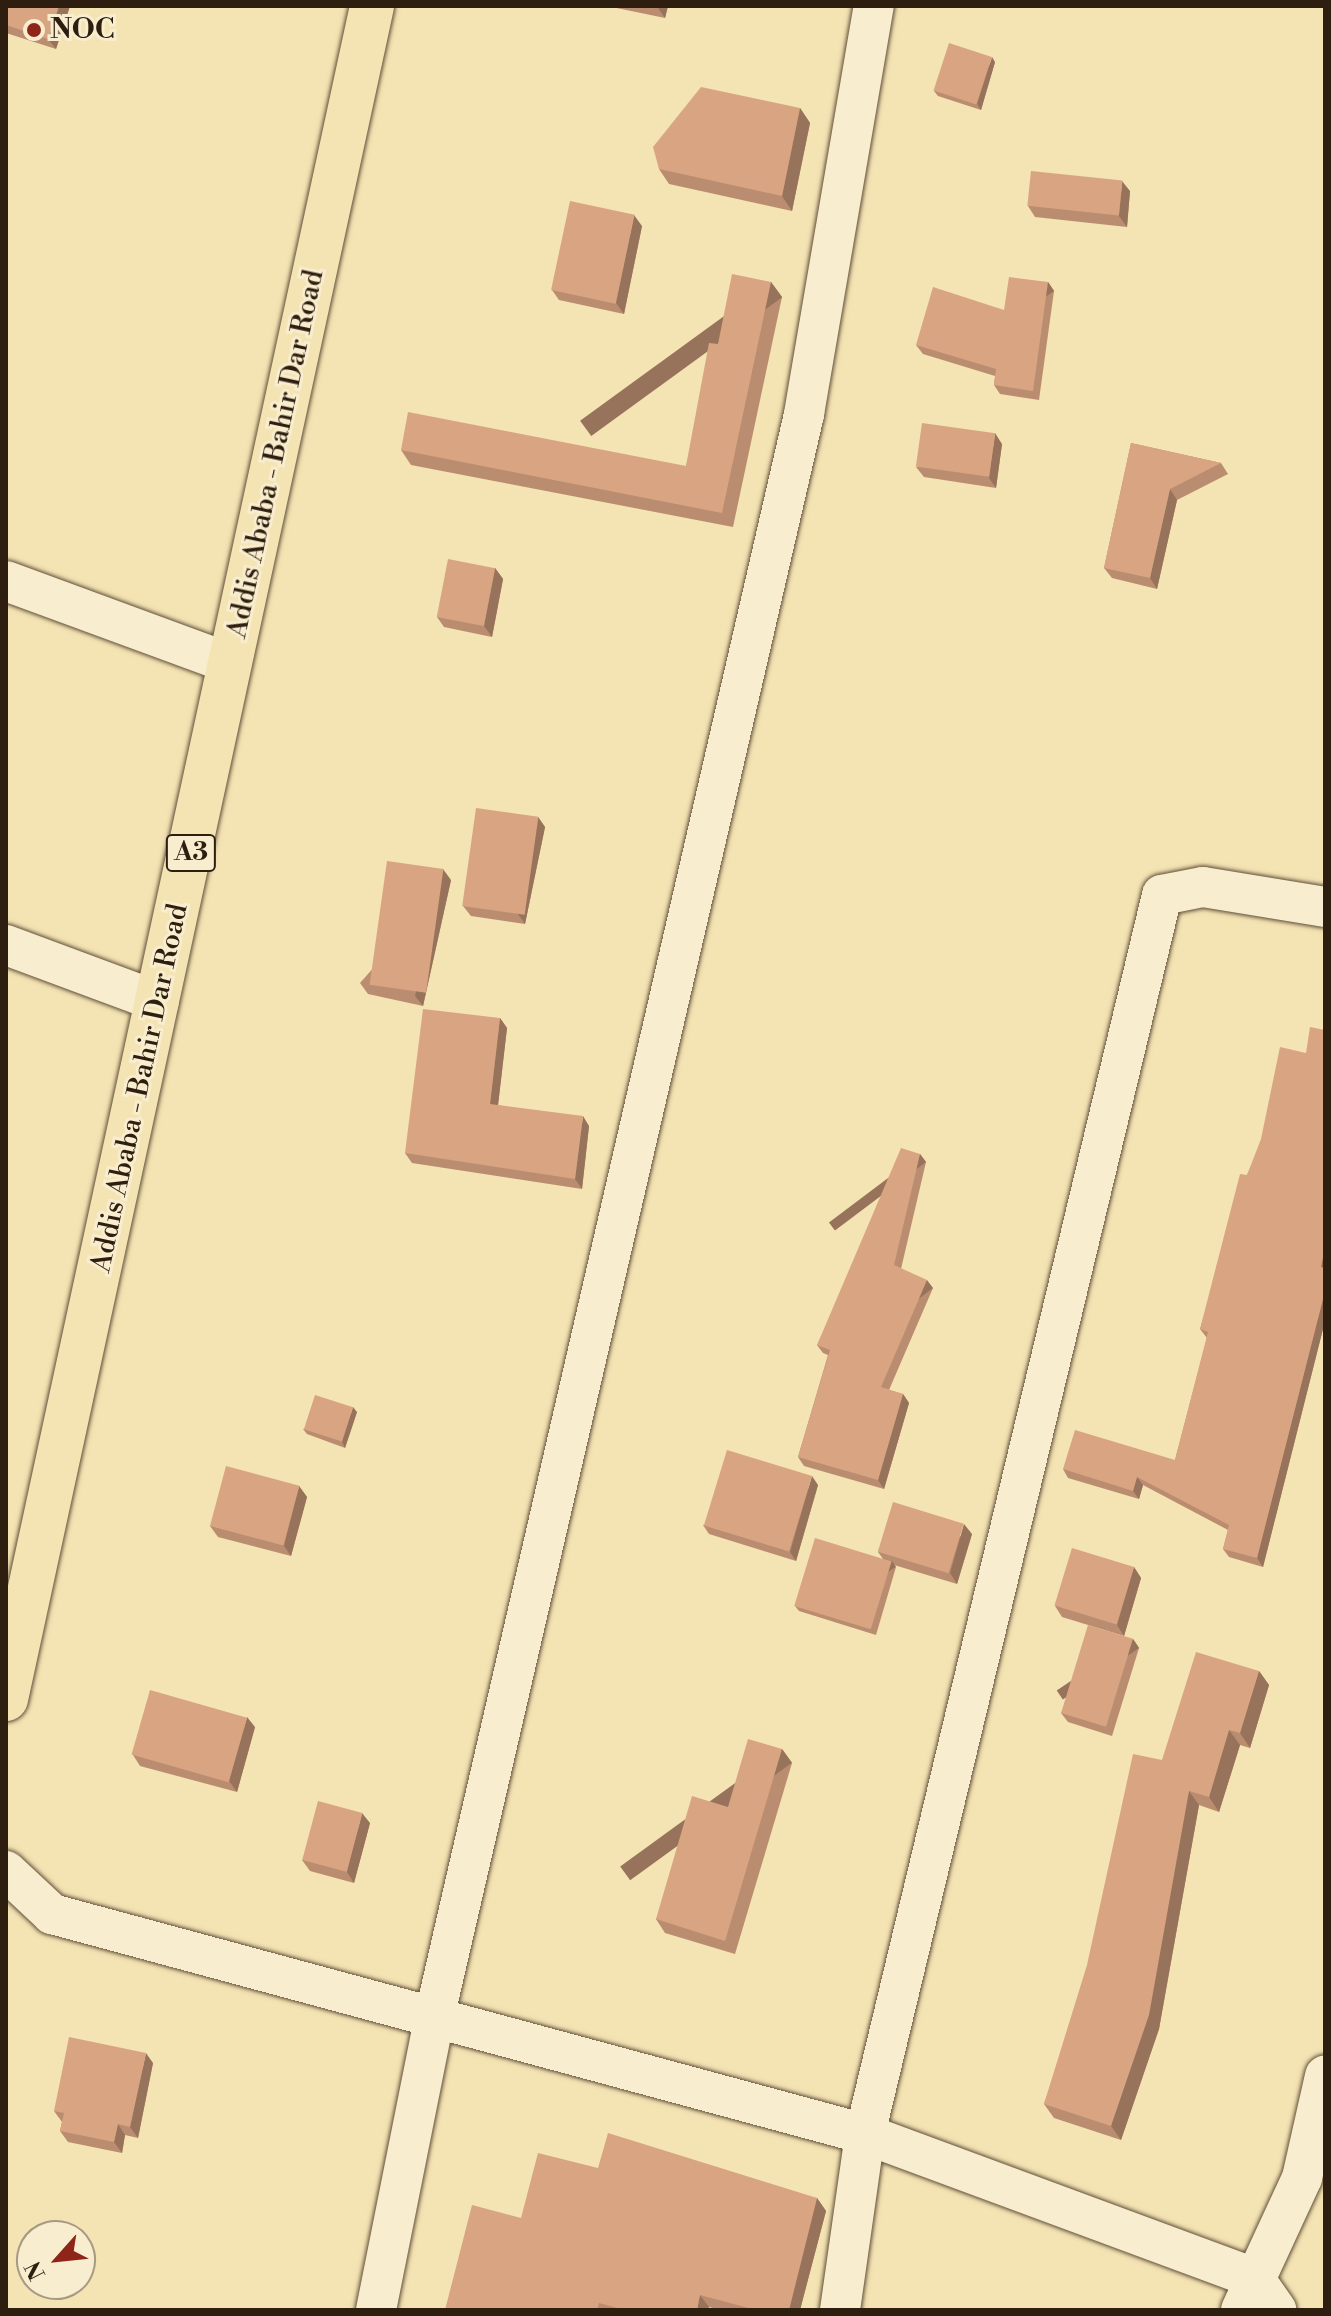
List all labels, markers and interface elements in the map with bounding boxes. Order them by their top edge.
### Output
place label: NOC [50,13,115,47]
marker: NOC [25,21,43,39]
street label: Addis Ababa - Bahir Dar Road [221,267,331,641]
road number: A3 [165,831,217,875]
street label: Addis Ababa - Bahir Dar Road [85,901,195,1275]
north arrow [16,2220,96,2300]
text: N [20,2256,52,2284]

